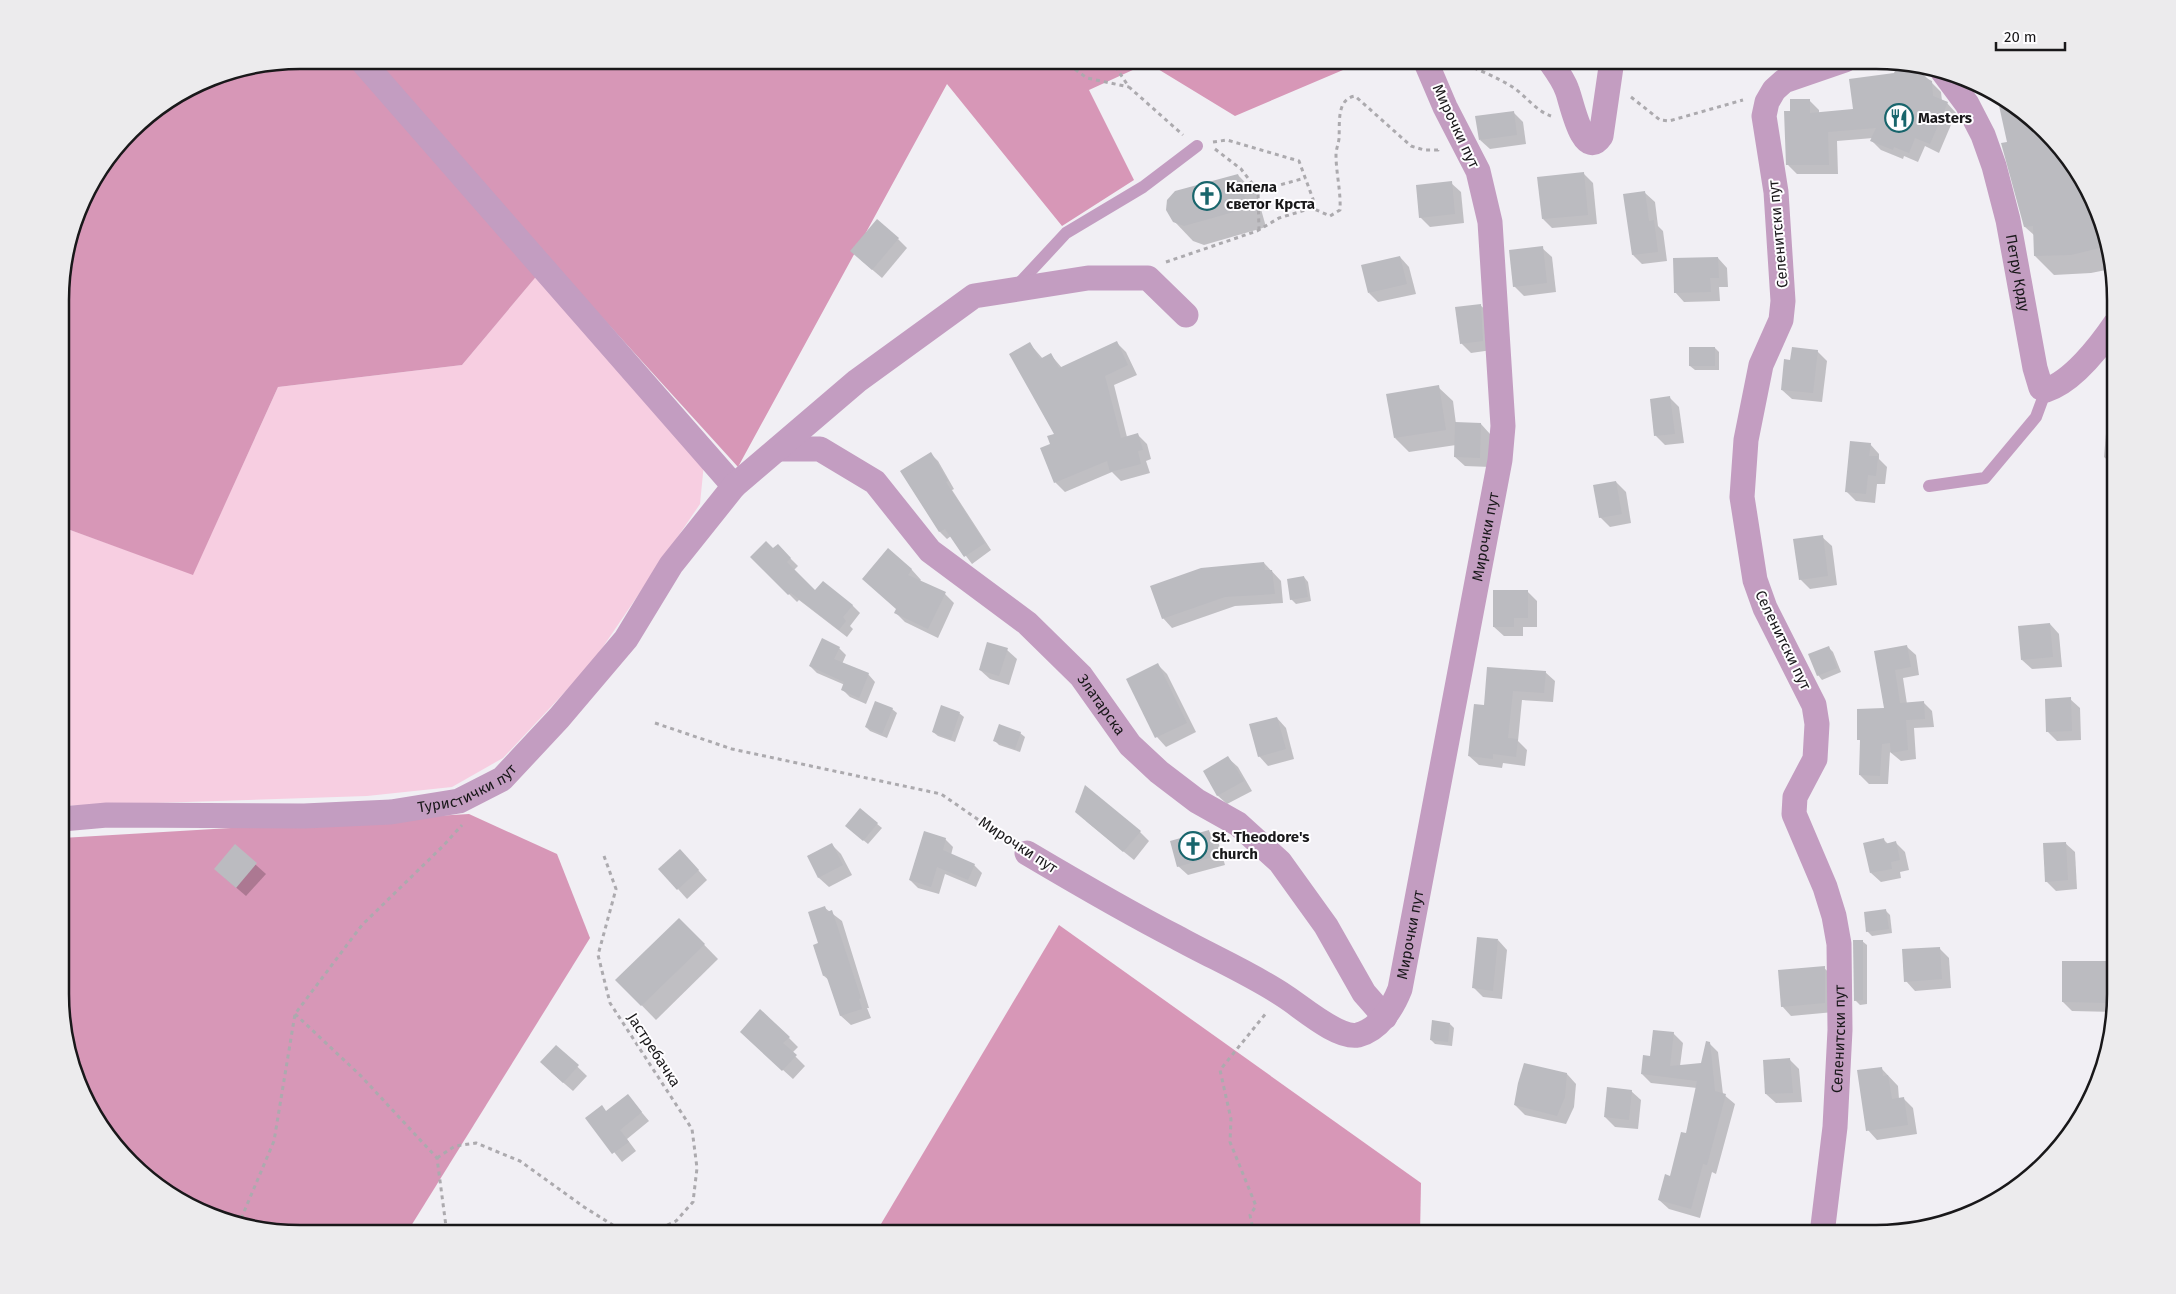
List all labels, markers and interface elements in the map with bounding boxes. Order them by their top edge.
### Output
scale bar [1996,20,2065,52]
text: 20 m [2004,28,2037,46]
street label: Мирочки пут [1429,81,1483,171]
restaurant icon: Masters [1884,103,1914,133]
place label: Masters [1918,109,1972,127]
place label: Капела светог Крста [1226,178,1315,213]
street label: Селенитски пут [1764,179,1792,289]
church icon: Капела светог Крста [1192,181,1222,211]
street label: Петру Крду [2002,233,2034,314]
street label: Мирочки пут [1468,491,1503,583]
street label: Селенитски пут [1751,587,1815,693]
street label: Златарска [1074,671,1129,739]
street label: Туристички пут [416,760,521,817]
street label: Мирочки пут [975,813,1061,877]
place label: St. Theodore's church [1212,828,1310,863]
church icon: St. Theodore's church [1178,831,1208,861]
street label: Мирочки пут [1393,889,1428,981]
street label: Селенитски пут [1828,984,1849,1093]
street label: Јастребачка [623,1010,685,1090]

